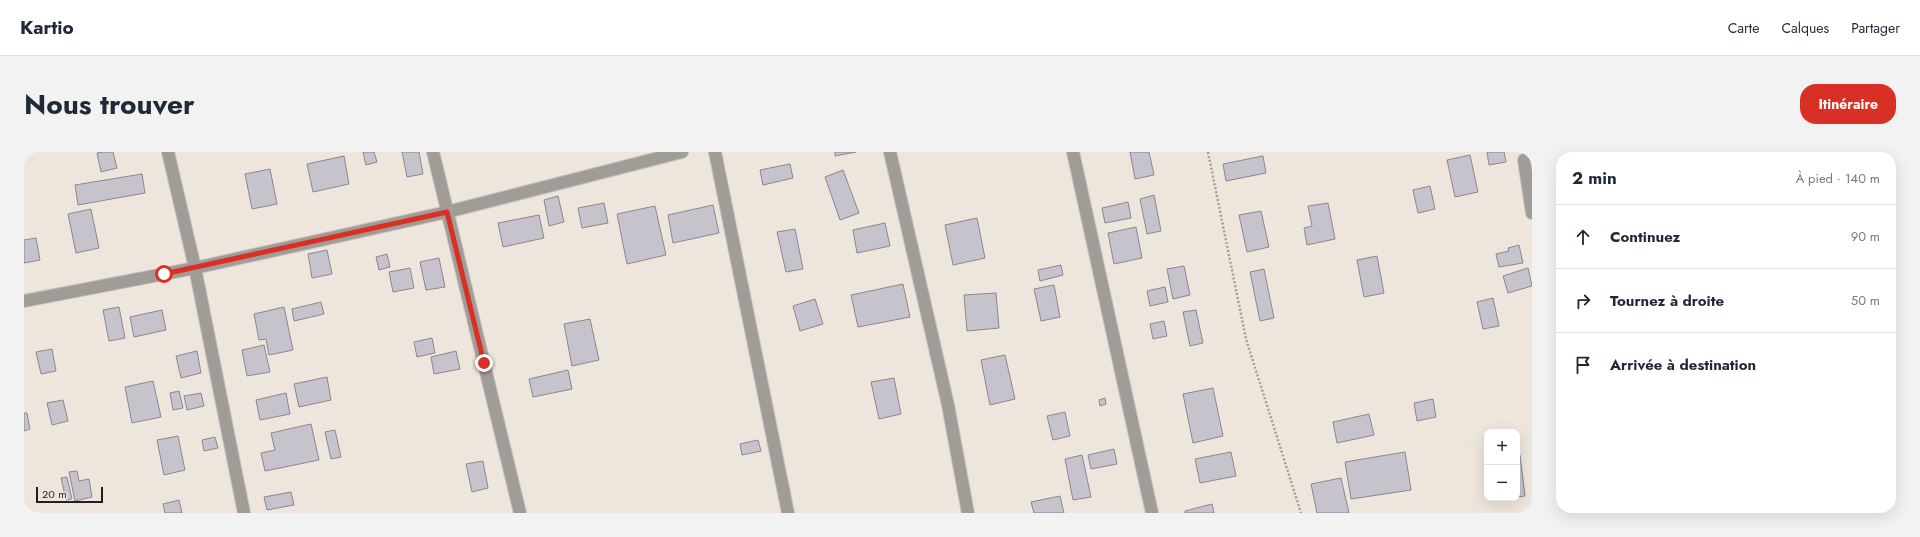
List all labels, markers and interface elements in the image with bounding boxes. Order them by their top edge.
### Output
text: Kartio [20,14,74,41]
text: Carte [1728,18,1759,38]
text: Calques [1781,18,1829,38]
text: Partager [1851,18,1900,38]
text: Nous trouver [24,84,195,125]
button: Itinéraire [1800,84,1896,124]
text: 2 min [1572,166,1617,190]
text: À pied · 140 m [1796,169,1880,188]
icon: ahead [1572,226,1594,248]
text: Continuez [1610,226,1680,248]
text: 90 m [1851,227,1880,246]
route start [155,265,173,283]
icon: right [1572,290,1594,312]
text: Tournez à droite [1610,290,1724,312]
text: 50 m [1851,291,1880,310]
route end [475,354,493,372]
icon: arrive [1572,354,1594,376]
text: Arrivée à destination [1610,354,1756,376]
map controls [1484,429,1520,501]
button: + [1484,429,1520,465]
button: − [1484,465,1520,501]
scale bar [36,485,103,504]
text: 20 m [42,486,67,502]

